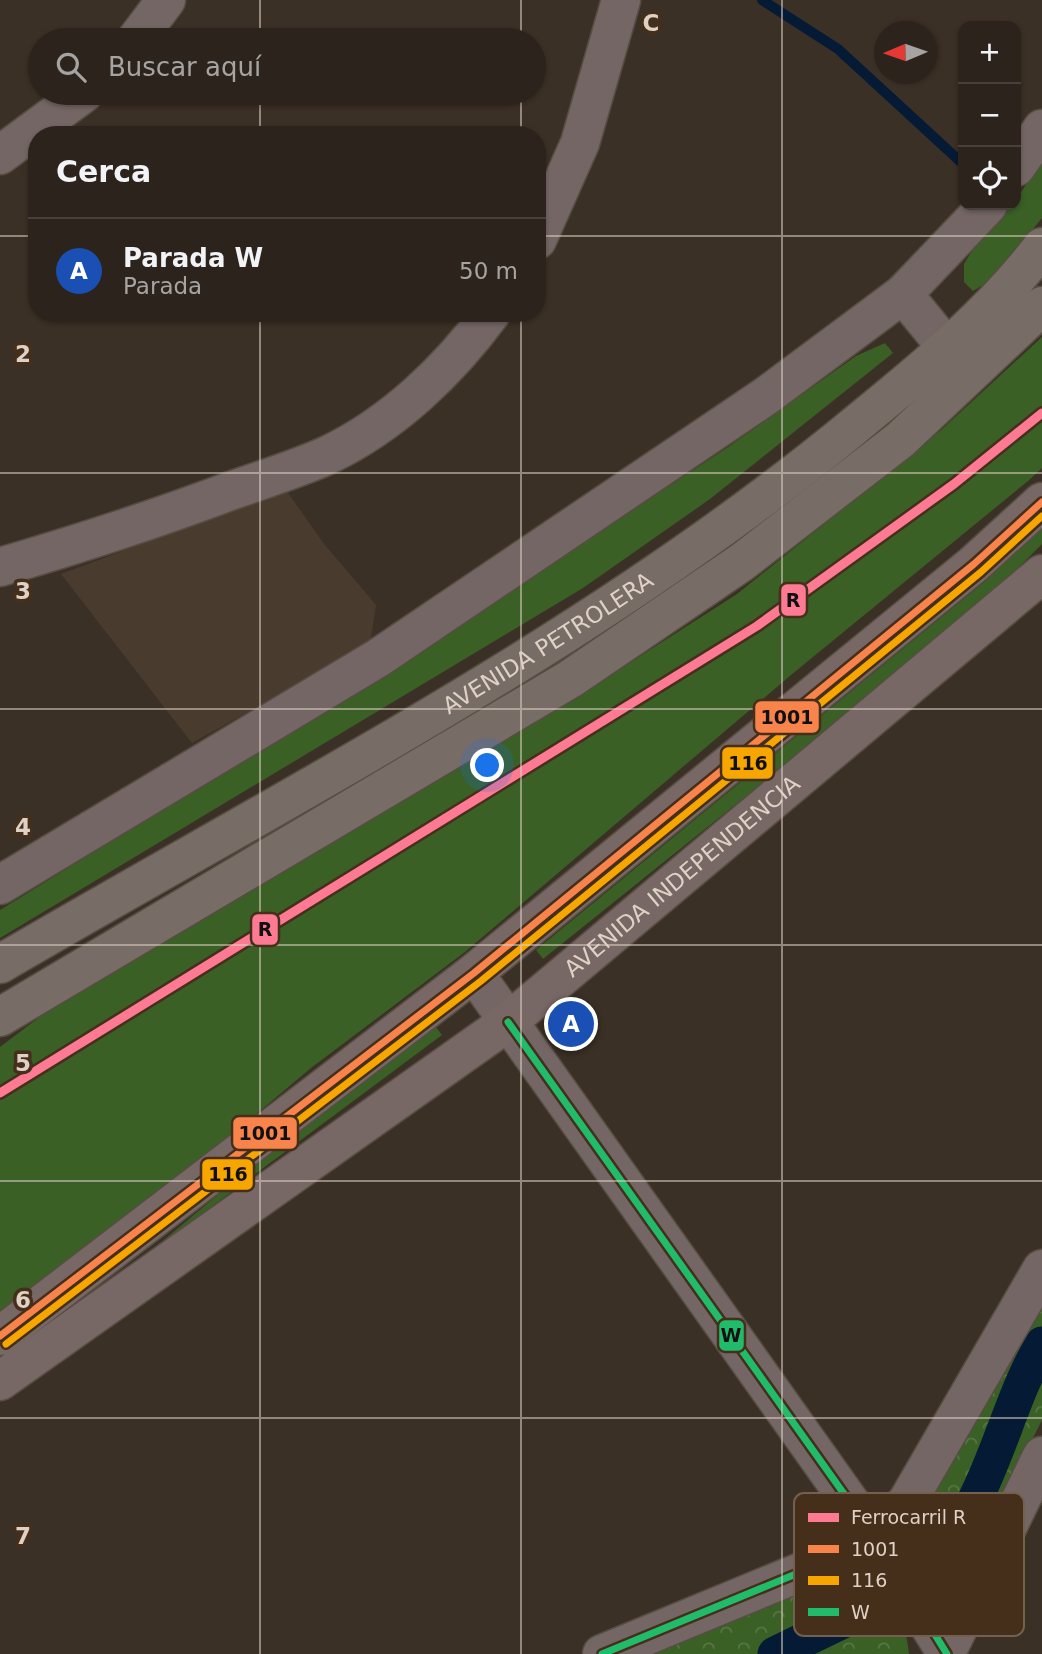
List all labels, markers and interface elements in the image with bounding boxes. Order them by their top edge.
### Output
text: C [643,10,659,36]
north arrow [874,21,937,84]
map controls [958,21,1021,210]
button: + [958,21,1021,84]
search box [28,28,546,105]
icon: search [52,48,90,86]
text: Buscar aquí [108,52,261,82]
button: − [958,84,1021,147]
button: locate [958,147,1021,210]
text: Cerca [56,154,151,189]
text: Parada W [123,243,263,273]
text: A [70,258,88,284]
text: 50 m [459,258,518,284]
text: Parada [123,273,202,299]
text: 2 [15,341,31,367]
street label: AVENIDA PETROLERA [438,567,658,719]
text: 3 [15,578,31,604]
line badge: R [780,583,807,617]
text: R [786,589,801,611]
line badge: 1001 [754,700,820,734]
text: 1001 [761,706,813,728]
line badge: 116 [721,746,774,780]
your location [470,748,504,782]
text: 116 [728,752,768,774]
street label: AVENIDA INDEPENDENCIA [559,770,805,982]
text: 4 [15,814,31,840]
line badge: R [251,913,279,946]
text: R [258,918,273,940]
pin: A [548,998,594,1050]
text: 5 [15,1050,31,1076]
line badge: 1001 [232,1116,298,1150]
text: 1001 [239,1122,291,1144]
line badge: 116 [201,1158,254,1191]
text: 116 [208,1163,248,1185]
text: 6 [15,1287,31,1313]
line badge: W [718,1319,745,1352]
text: W [721,1324,742,1346]
legend [794,1493,1024,1636]
text: Ferrocarril R [851,1506,966,1528]
text: 7 [15,1523,31,1549]
text: 1001 [851,1538,899,1560]
text: 116 [851,1569,887,1591]
text: W [851,1601,870,1623]

